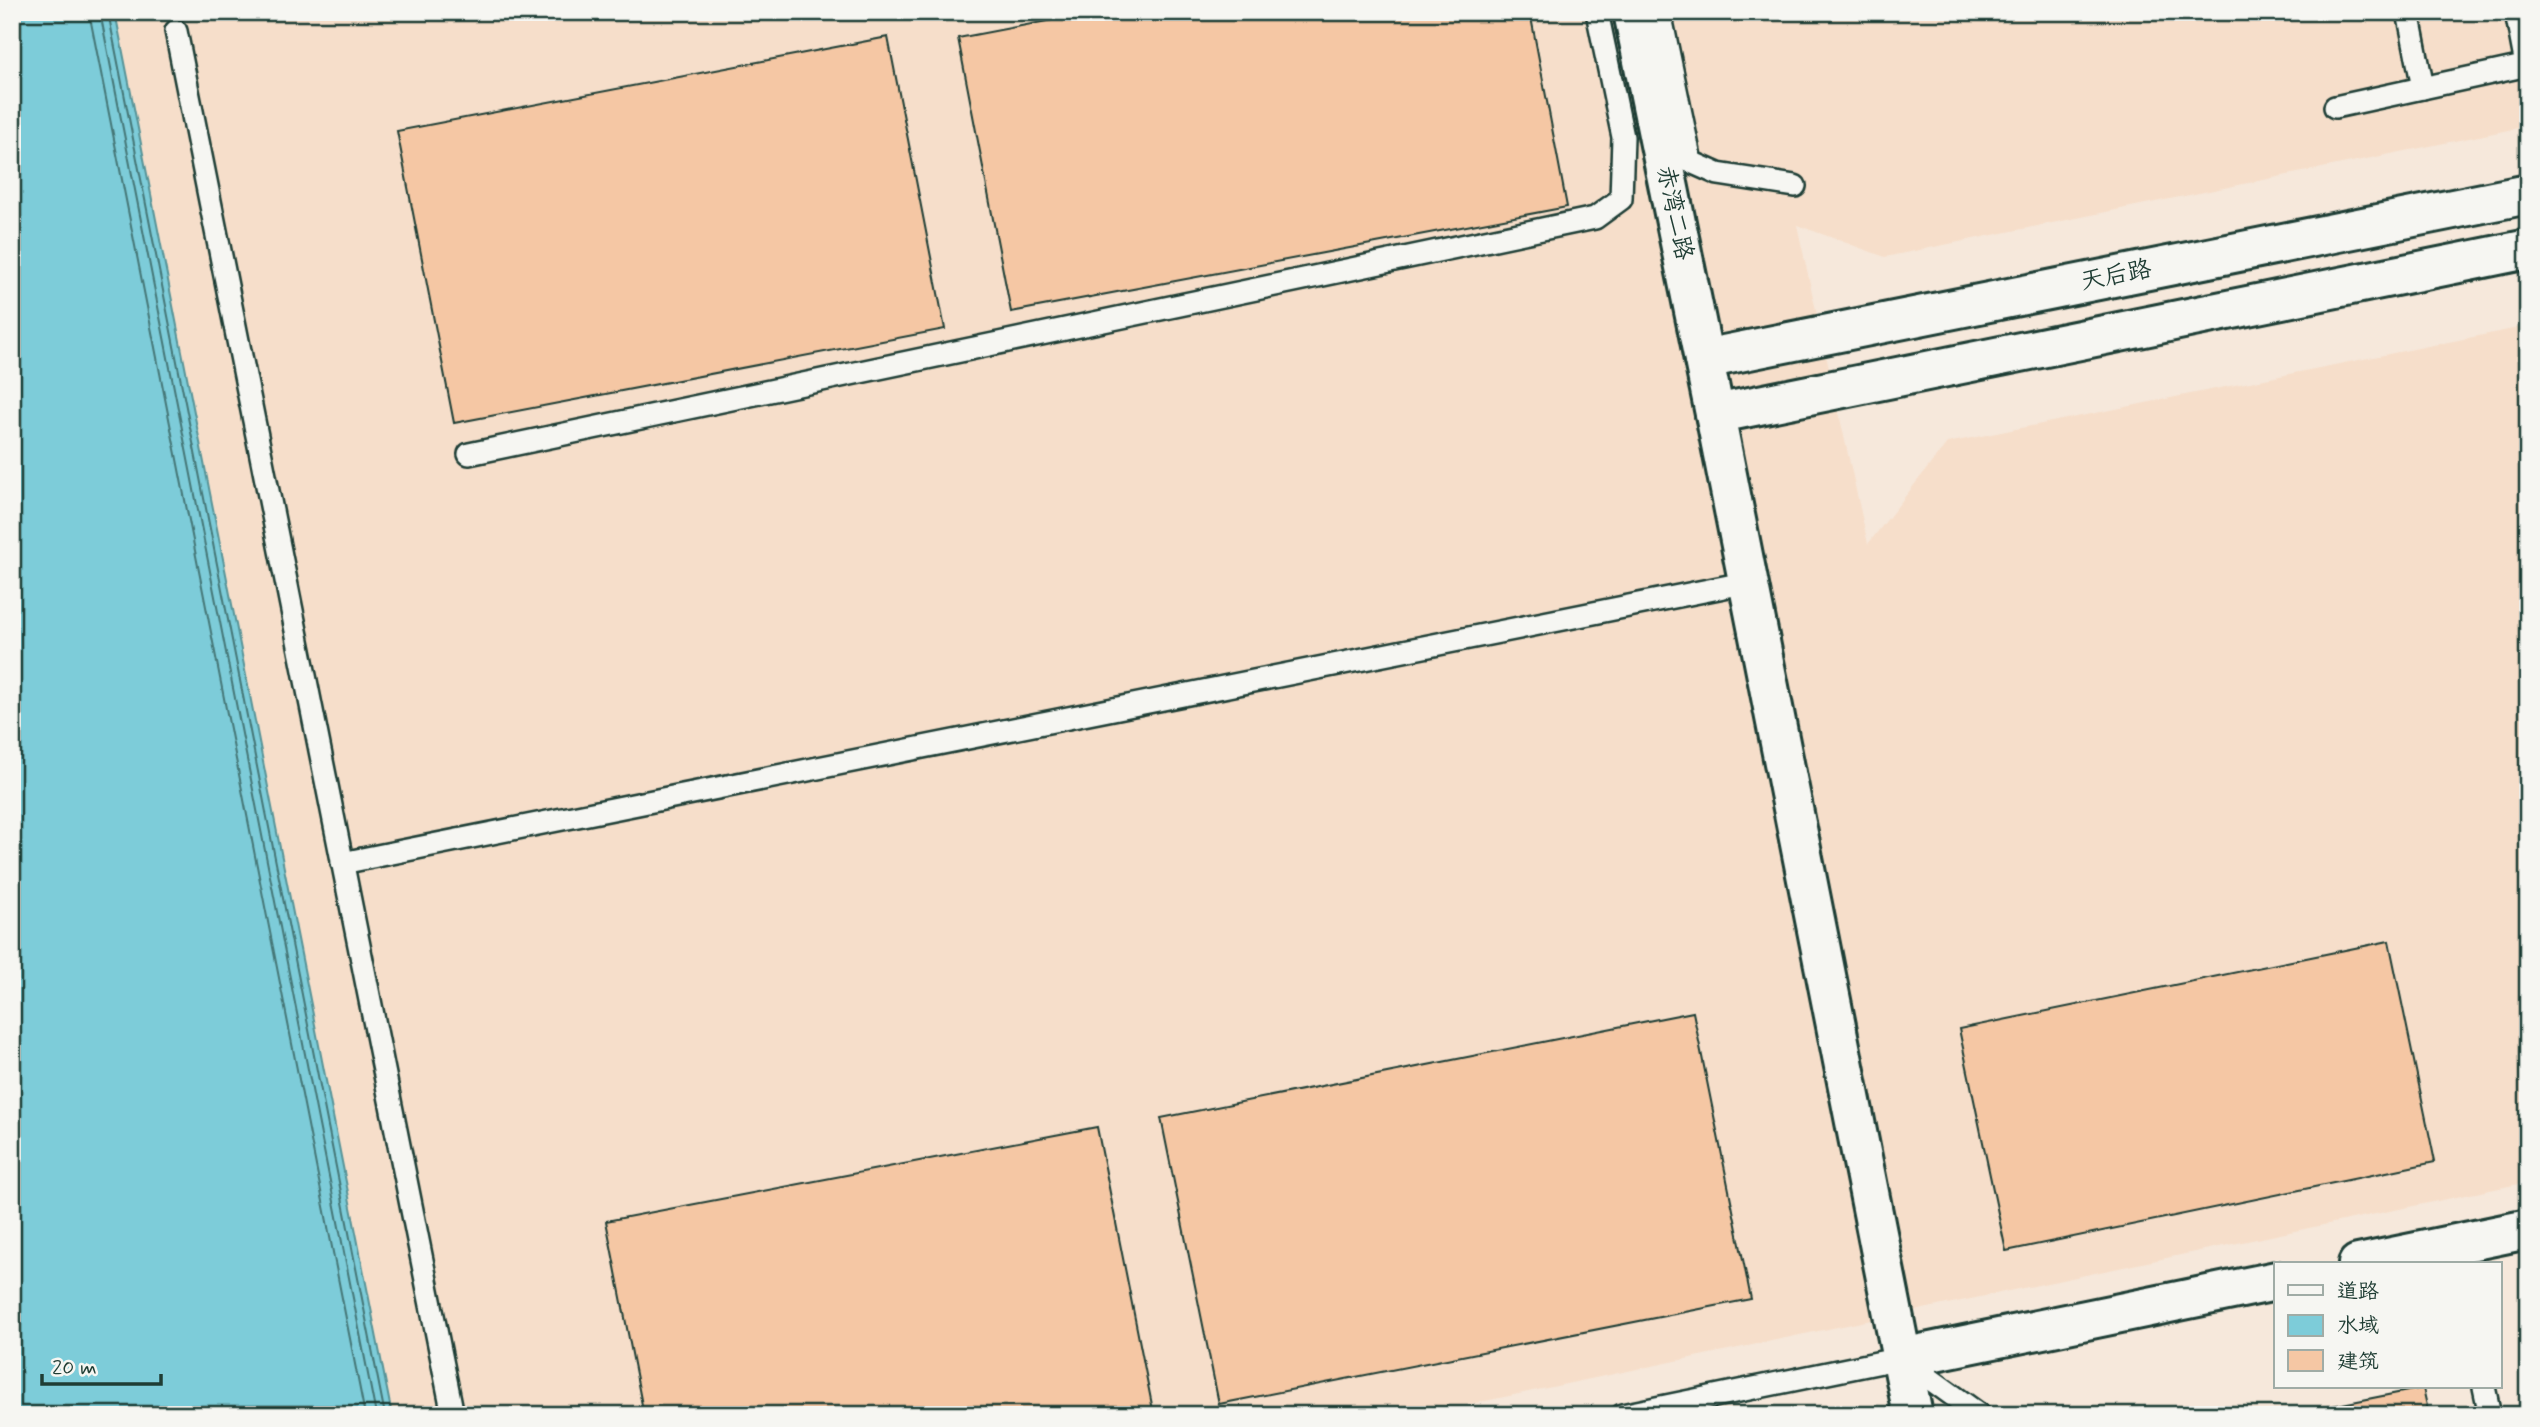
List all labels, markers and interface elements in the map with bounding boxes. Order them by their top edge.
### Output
street label: 赤湾二路 [1649,163,1699,263]
street label: 天后路 [2078,254,2154,298]
legend [2274,1262,2502,1388]
text: 道路 [2337,1278,2379,1306]
text: 水域 [2337,1312,2379,1340]
scale bar [42,1343,161,1387]
text: 建筑 [2337,1348,2379,1376]
text: 20 m [52,1354,97,1382]

